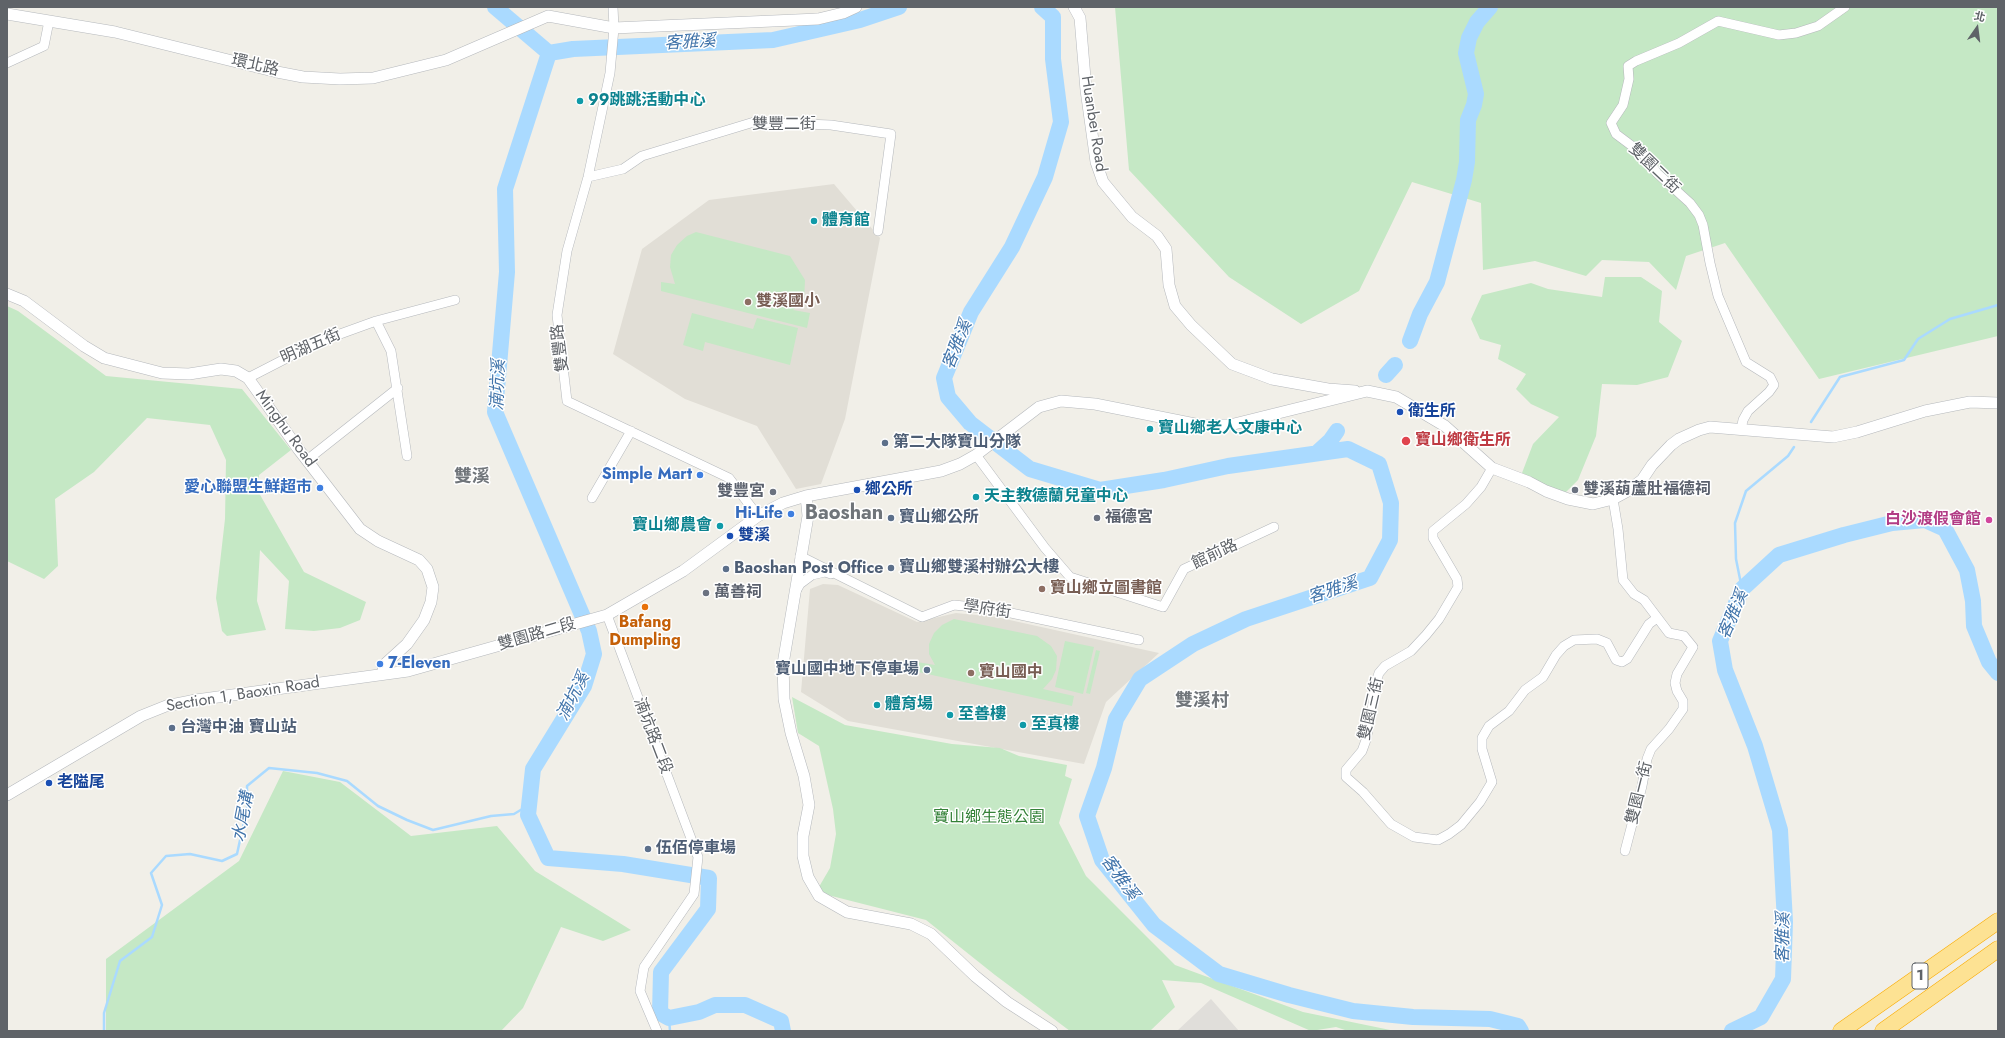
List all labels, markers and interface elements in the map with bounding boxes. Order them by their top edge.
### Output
text: 北 [1973,7,1987,25]
north arrow [1957,8,1997,48]
water label: 客雅溪 [664,31,716,55]
street label: 環北路 [229,51,281,81]
street label: Huanbei Road [1076,75,1110,173]
place label: 99跳跳活動中心 [588,91,705,111]
marker: 99跳跳活動中心 [575,96,585,106]
street label: 雙豐二街 [752,115,816,135]
street label: 雙園二街 [1624,140,1684,198]
place label: 體育館 [822,211,870,231]
marker: 體育館 [809,216,819,226]
place label: 雙溪國小 [756,292,820,312]
marker: 雙溪國小 [743,297,753,307]
water label: 客雅溪 [939,318,977,372]
street label: 雙豐路 [549,323,573,373]
street label: 明湖五街 [278,325,344,369]
water label: 湳坑溪 [488,359,510,411]
street label: Minghu Road [251,387,319,471]
place label: 衛生所 [1408,402,1456,422]
marker: 衛生所 [1395,407,1405,417]
place label: 寶山鄉老人文康中心 [1158,419,1302,439]
marker: 寶山鄉老人文康中心 [1145,424,1155,434]
place label: 寶山鄉衛生所 [1415,431,1511,451]
place label: 第二大隊寶山分隊 [893,433,1021,453]
marker: 寶山鄉衛生所 [1400,435,1412,447]
marker: 第二大隊寶山分隊 [880,438,890,448]
place label: Simple Mart [602,465,692,485]
district label: 雙溪 [454,467,490,489]
marker: Simple Mart [695,470,705,480]
place label: 愛心聯盟生鮮超市 [184,478,312,498]
place label: 鄉公所 [865,480,913,500]
place label: 雙溪葫蘆肚福德祠 [1583,480,1711,500]
place label: 雙豐宮 [717,482,765,502]
marker: 愛心聯盟生鮮超市 [315,483,325,493]
marker: 鄉公所 [852,485,862,495]
marker: 雙溪葫蘆肚福德祠 [1570,485,1580,495]
marker: 雙豐宮 [768,487,778,497]
place label: 天主教德蘭兒童中心 [984,487,1128,507]
marker: 天主教德蘭兒童中心 [971,492,981,502]
district label: Baoshan [805,502,883,526]
place label: Hi-Life [735,504,783,524]
place label: 寶山鄉公所 [899,508,979,528]
place label: 福德宮 [1105,508,1153,528]
marker: Hi-Life [786,509,796,519]
place label: 白沙渡假會館 [1885,510,1981,530]
marker: 寶山鄉公所 [886,513,896,523]
marker: 福德宮 [1092,513,1102,523]
marker: 白沙渡假會館 [1984,515,1994,525]
place label: 寶山鄉農會 [632,516,712,536]
marker: 寶山鄉農會 [715,521,725,531]
place label: 雙溪 [738,526,770,546]
marker: 雙溪 [725,531,735,541]
street label: 館前路 [1189,536,1241,574]
place label: 寶山鄉雙溪村辦公大樓 [899,558,1059,578]
place label: Baoshan Post Office [734,559,883,579]
marker: 寶山鄉雙溪村辦公大樓 [886,563,896,573]
marker: Baoshan Post Office [721,564,731,574]
water label: 客雅溪 [1306,573,1360,609]
place label: 寶山鄉立圖書館 [1050,579,1162,599]
place label: 萬善祠 [714,583,762,603]
marker: 寶山鄉立圖書館 [1037,584,1047,594]
marker: 萬善祠 [701,588,711,598]
water label: 客雅溪 [1715,588,1753,642]
street label: 學府街 [962,597,1012,623]
marker: Bafang Dumpling [640,602,650,612]
place label: Bafang Dumpling [609,613,681,651]
street label: 雙園路二段 [496,615,578,655]
place label: 7-Eleven [388,654,451,674]
marker: 7-Eleven [375,659,385,669]
place label: 寶山國中地下停車場 [775,660,919,680]
place label: 寶山國中 [979,663,1043,683]
marker: 寶山國中地下停車場 [922,665,932,675]
marker: 寶山國中 [966,668,976,678]
water label: 湳坑溪 [553,670,595,724]
street label: Section 1, Baoxin Road [165,673,321,717]
street label: 雙園三街 [1355,676,1389,742]
district label: 雙溪村 [1175,691,1229,713]
street label: 湳坑路二段 [629,695,675,777]
place label: 體育場 [885,695,933,715]
marker: 體育場 [872,700,882,710]
place label: 至善樓 [958,705,1006,725]
marker: 至善樓 [945,710,955,720]
place label: 至真樓 [1031,715,1079,735]
place label: 台灣中油 寶山站 [180,718,297,738]
marker: 至真樓 [1018,720,1028,730]
marker: 台灣中油 寶山站 [167,723,177,733]
street label: 雙園一街 [1623,760,1657,826]
place label: 老隘尾 [57,773,105,793]
marker: 老隘尾 [44,778,54,788]
water label: 水尾溝 [229,790,259,844]
park label: 寶山鄉生態公園 [933,808,1045,828]
place label: 伍佰停車場 [656,839,736,859]
marker: 伍佰停車場 [643,844,653,854]
water label: 客雅溪 [1096,851,1142,905]
water label: 客雅溪 [1773,912,1795,964]
road number: 1 [1912,963,1928,989]

